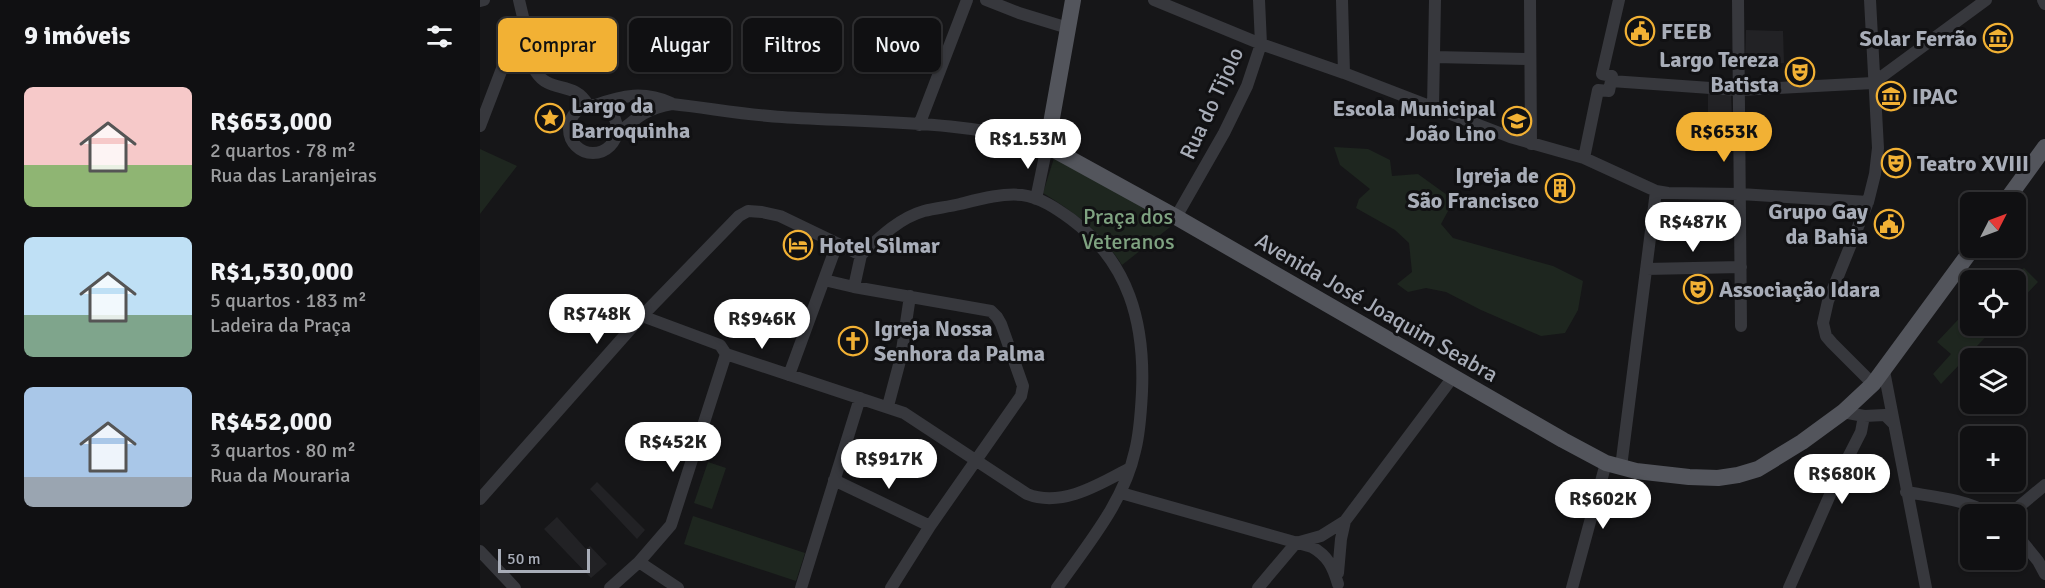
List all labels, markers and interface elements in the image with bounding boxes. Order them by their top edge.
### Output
public building icon: FEEB [1624,15,1656,47]
chip: Comprar [498,18,617,72]
chip: Alugar [629,18,731,72]
chip: Filtros [743,18,842,72]
chip: Novo [854,18,941,72]
place label: FEEB [1661,18,1712,45]
text: 9 imóveis [24,20,130,52]
icon: filters [423,20,456,53]
museum icon: Solar Ferrão [1982,22,2014,54]
place label: Solar Ferrão [1860,25,1977,52]
street label: Rua do Tijolo [1174,43,1249,164]
place label: Largo Tereza Batista [1659,46,1779,98]
theatre icon: Largo Tereza Batista [1784,56,1816,88]
museum icon: IPAC [1875,80,1907,112]
place label: IPAC [1912,83,1958,110]
place label: Largo da Barroquinha [571,92,690,144]
place label: Escola Municipal João Lino [1333,95,1496,147]
place icon: Largo da Barroquinha [534,102,566,134]
school or university icon: Escola Municipal João Lino [1501,105,1533,137]
text: R$653,000 [210,106,332,138]
icon: home [72,111,144,183]
pin: R$653K [1675,112,1773,163]
pin: R$1.53M [973,119,1083,170]
text: R$653K [1690,119,1758,144]
text: R$1.53M [989,126,1067,151]
text: 2 quartos · 78 m² [210,138,356,163]
theatre icon: Teatro XVIII [1880,147,1912,179]
place label: Teatro XVIII [1917,150,2029,177]
place label: Igreja de São Francisco [1407,162,1539,214]
text: Rua das Laranjeiras [210,163,377,188]
building icon: Igreja de São Francisco [1544,172,1576,204]
north arrow [1960,192,2026,258]
map controls [1960,192,2026,570]
place label: Grupo Gay da Bahia [1768,198,1868,250]
pin: R$487K [1644,202,1742,253]
park label: Praça dos Veteranos [1081,203,1175,255]
public building icon: Grupo Gay da Bahia [1873,208,1905,240]
text: R$487K [1659,209,1727,234]
street label: Avenida José Joaquim Seabra [1251,227,1503,388]
hotel icon: Hotel Silmar [782,229,814,261]
place label: Hotel Silmar [819,232,940,259]
text: R$1,530,000 [210,256,354,288]
icon: home [72,261,144,333]
button: locate [1960,270,2026,336]
theatre icon: Associação Idara [1682,273,1714,305]
place label: Associação Idara [1719,276,1880,303]
text: 5 quartos · 183 m² [210,288,367,313]
pin: R$748K [548,294,646,345]
pin: R$946K [713,299,811,350]
text: R$748K [563,301,631,326]
text: R$946K [728,306,796,331]
text: Ladeira da Praça [210,313,351,338]
place label: Igreja Nossa Senhora da Palma [874,315,1045,367]
church icon: Igreja Nossa Senhora da Palma [837,325,869,357]
button: layers [1960,348,2026,414]
text: R$452,000 [210,406,332,438]
icon: home [72,411,144,483]
pin: R$452K [624,422,722,473]
button: + [1960,426,2026,492]
text: R$452K [639,429,707,454]
text: 3 quartos · 80 m² [210,438,356,463]
pin: R$917K [840,439,938,490]
text: R$917K [855,446,923,471]
pin: R$680K [1793,454,1891,505]
text: R$680K [1808,461,1876,486]
text: Rua da Mouraria [210,463,350,488]
pin: R$602K [1554,479,1652,530]
text: R$602K [1569,486,1637,511]
button: − [1960,504,2026,570]
scale bar [498,546,590,574]
text: 50 m [507,549,541,569]

